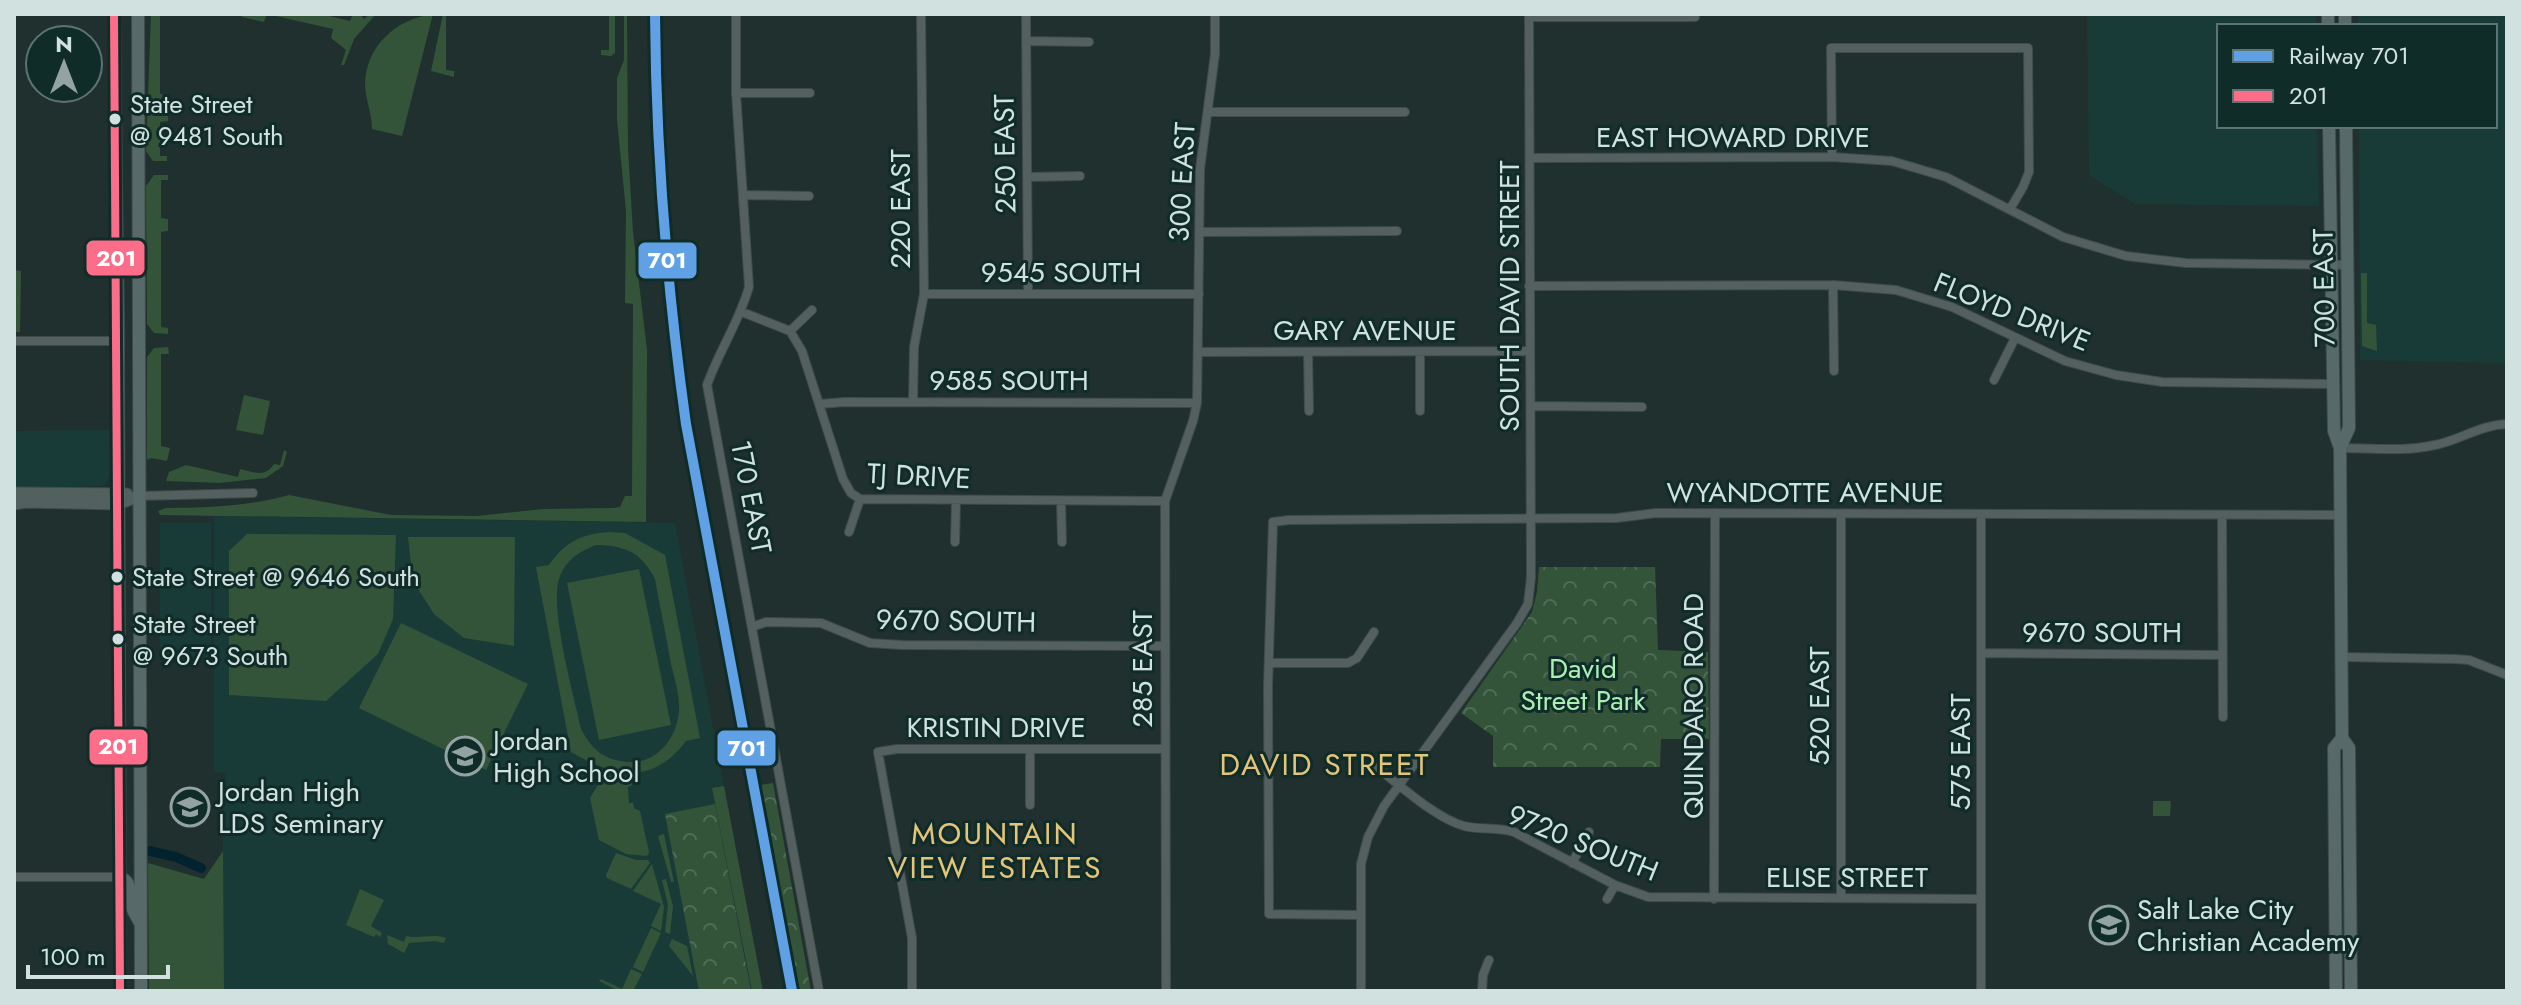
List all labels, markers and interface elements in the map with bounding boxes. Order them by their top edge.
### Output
north arrow [24,24,104,104]
legend [2217,24,2497,128]
text: N [55,28,73,60]
text: Railway 701 [2289,38,2409,73]
text: 201 [2289,78,2328,113]
place label: State Street @ 9481 South [130,85,284,155]
street label: 250 EAST [983,94,1027,214]
marker: State Street @ 9481 South [107,111,123,127]
street label: EAST HOWARD DRIVE [1596,117,1870,158]
street label: 300 EAST [1158,121,1206,243]
street label: 220 EAST [880,149,921,269]
street label: SOUTH DAVID STREET [1489,161,1530,431]
street label: 700 EAST [2302,228,2346,348]
line badge: 201 [85,239,146,277]
line badge: 701 [637,241,698,280]
text: 201 [96,242,136,274]
text: 701 [647,244,687,276]
street label: 9545 SOUTH [981,252,1141,293]
street label: FLOYD DRIVE [1928,262,2096,362]
street label: GARY AVENUE [1273,310,1457,351]
street label: 9585 SOUTH [929,360,1089,401]
street label: 170 EAST [720,437,782,557]
street label: TJ DRIVE [866,453,972,499]
street label: WYANDOTTE AVENUE [1666,472,1944,513]
place label: State Street @ 9646 South [132,558,420,596]
marker: State Street @ 9646 South [109,569,125,585]
street label: QUINDARO ROAD [1673,593,1714,819]
street label: 9670 SOUTH [876,599,1036,643]
place label: State Street @ 9673 South [133,605,288,675]
street label: 285 EAST [1122,610,1163,728]
street label: 9670 SOUTH [2022,612,2182,653]
marker: State Street @ 9673 South [110,631,126,647]
street label: 520 EAST [1799,646,1840,766]
park label: David Street Park [1520,648,1646,721]
street label: 575 EAST [1940,694,1981,810]
street label: KRISTIN DRIVE [906,707,1086,748]
place label: Jordan High School [489,720,640,793]
line badge: 201 [88,728,149,766]
line badge: 701 [716,729,777,767]
text: 201 [98,730,138,762]
text: 701 [727,732,767,764]
school or university icon: Jordan High School [444,735,486,777]
district label: DAVID STREET [1220,743,1431,786]
place label: Jordan High LDS Seminary [214,771,384,844]
school or university icon: Jordan High LDS Seminary [169,786,211,828]
street label: 9720 SOUTH [1502,794,1664,892]
district label: MOUNTAIN VIEW ESTATES [888,812,1102,889]
street label: ELISE STREET [1766,857,1928,898]
place label: Salt Lake City Christian Academy [2137,889,2360,962]
school or university icon: Salt Lake City Christian Academy [2088,904,2130,946]
scale bar [28,929,168,979]
text: 100 m [40,939,106,974]

